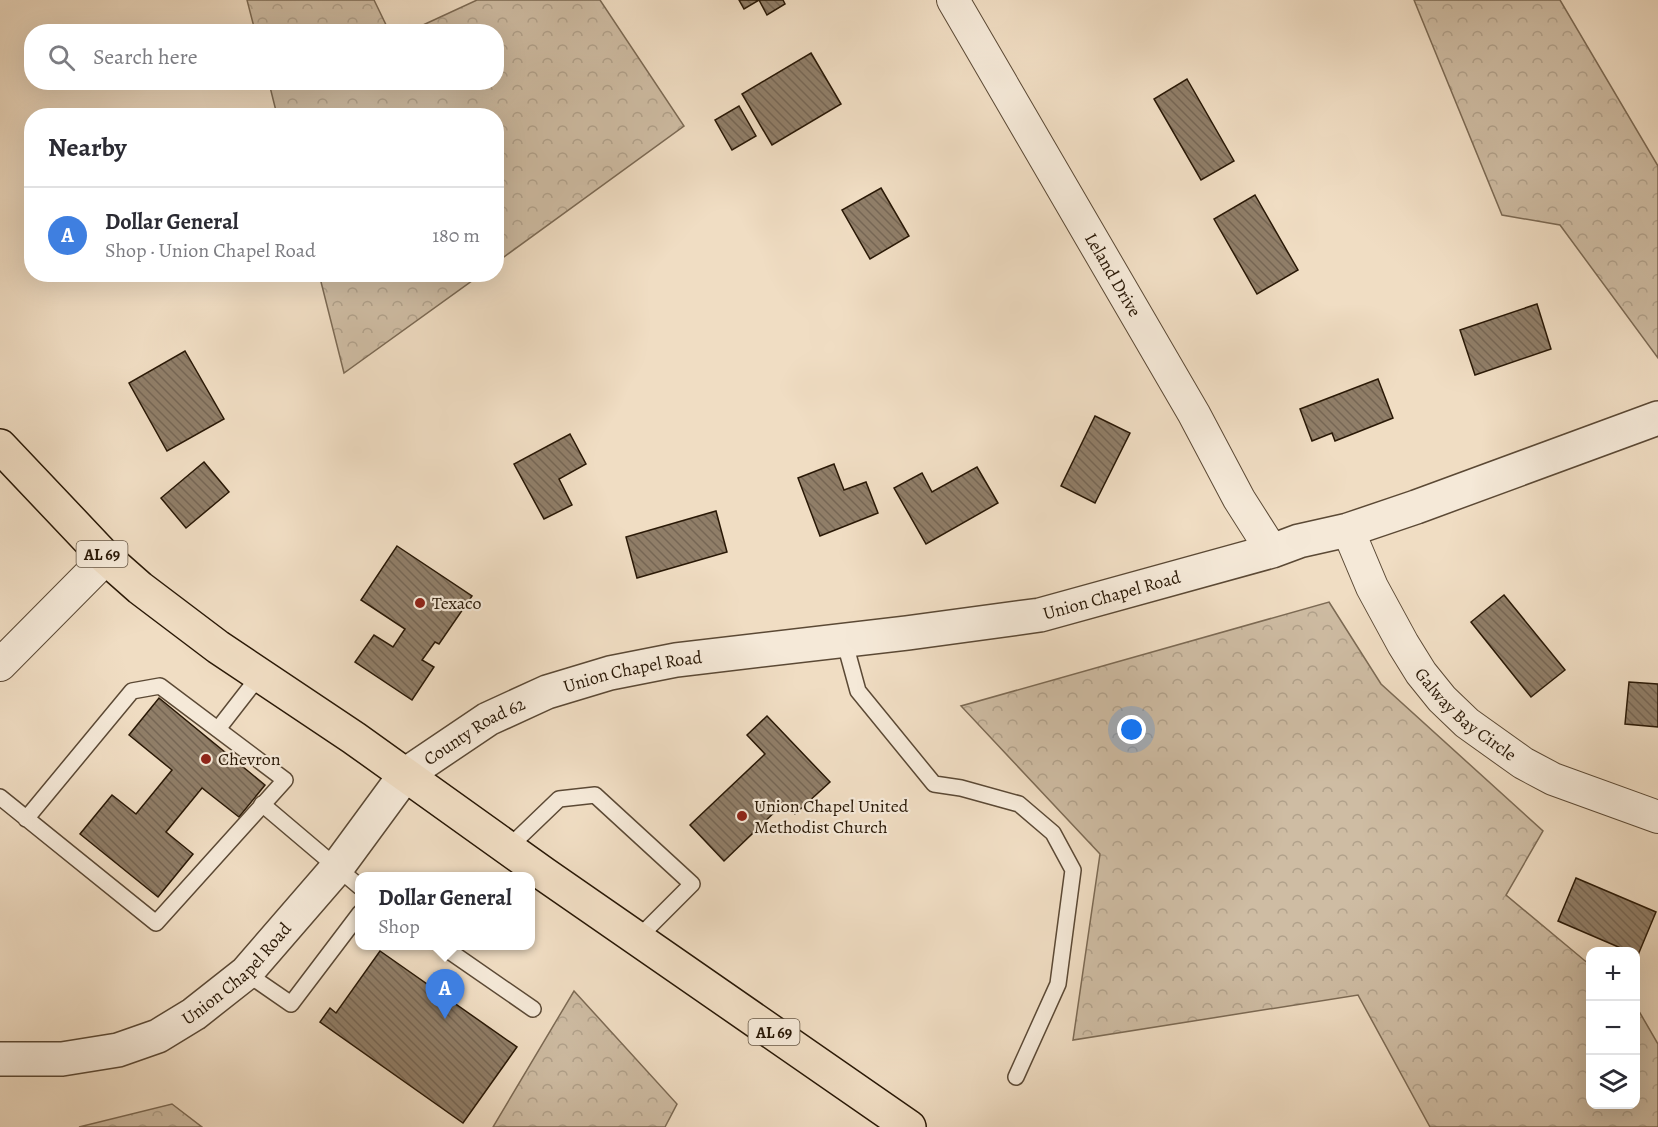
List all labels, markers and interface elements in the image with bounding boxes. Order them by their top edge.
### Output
search box [24,24,504,90]
icon: search [45,41,78,74]
text: Search here [93,42,198,72]
text: Nearby [48,130,127,165]
text: Dollar General [105,207,239,237]
text: A [61,222,74,249]
text: 180 m [432,222,480,249]
street label: Leland Drive [1079,228,1147,321]
text: Shop · Union Chapel Road [105,237,316,264]
road number: AL 69 [76,541,128,567]
street label: Union Chapel Road [1040,565,1184,626]
place label: Texaco [432,591,481,615]
marker: Texaco [413,596,427,610]
street label: Union Chapel Road [560,645,704,698]
street label: Galway Bay Circle [1409,662,1521,766]
street label: County Road 62 [419,691,530,771]
your location [1117,715,1146,744]
place label: Chevron [218,747,281,771]
marker: Chevron [199,752,213,766]
place label: Union Chapel United Methodist Church [754,794,909,839]
marker: Union Chapel United Methodist Church [735,809,749,823]
popup [355,872,535,950]
text: Dollar General [378,883,512,913]
text: Shop [378,913,420,940]
street label: Union Chapel Road [177,917,297,1031]
map controls [1586,947,1640,1109]
button: + [1586,947,1640,1001]
pin: A [426,970,464,1019]
button: − [1586,1001,1640,1055]
road number: AL 69 [748,1019,800,1045]
button: layers [1586,1055,1640,1109]

